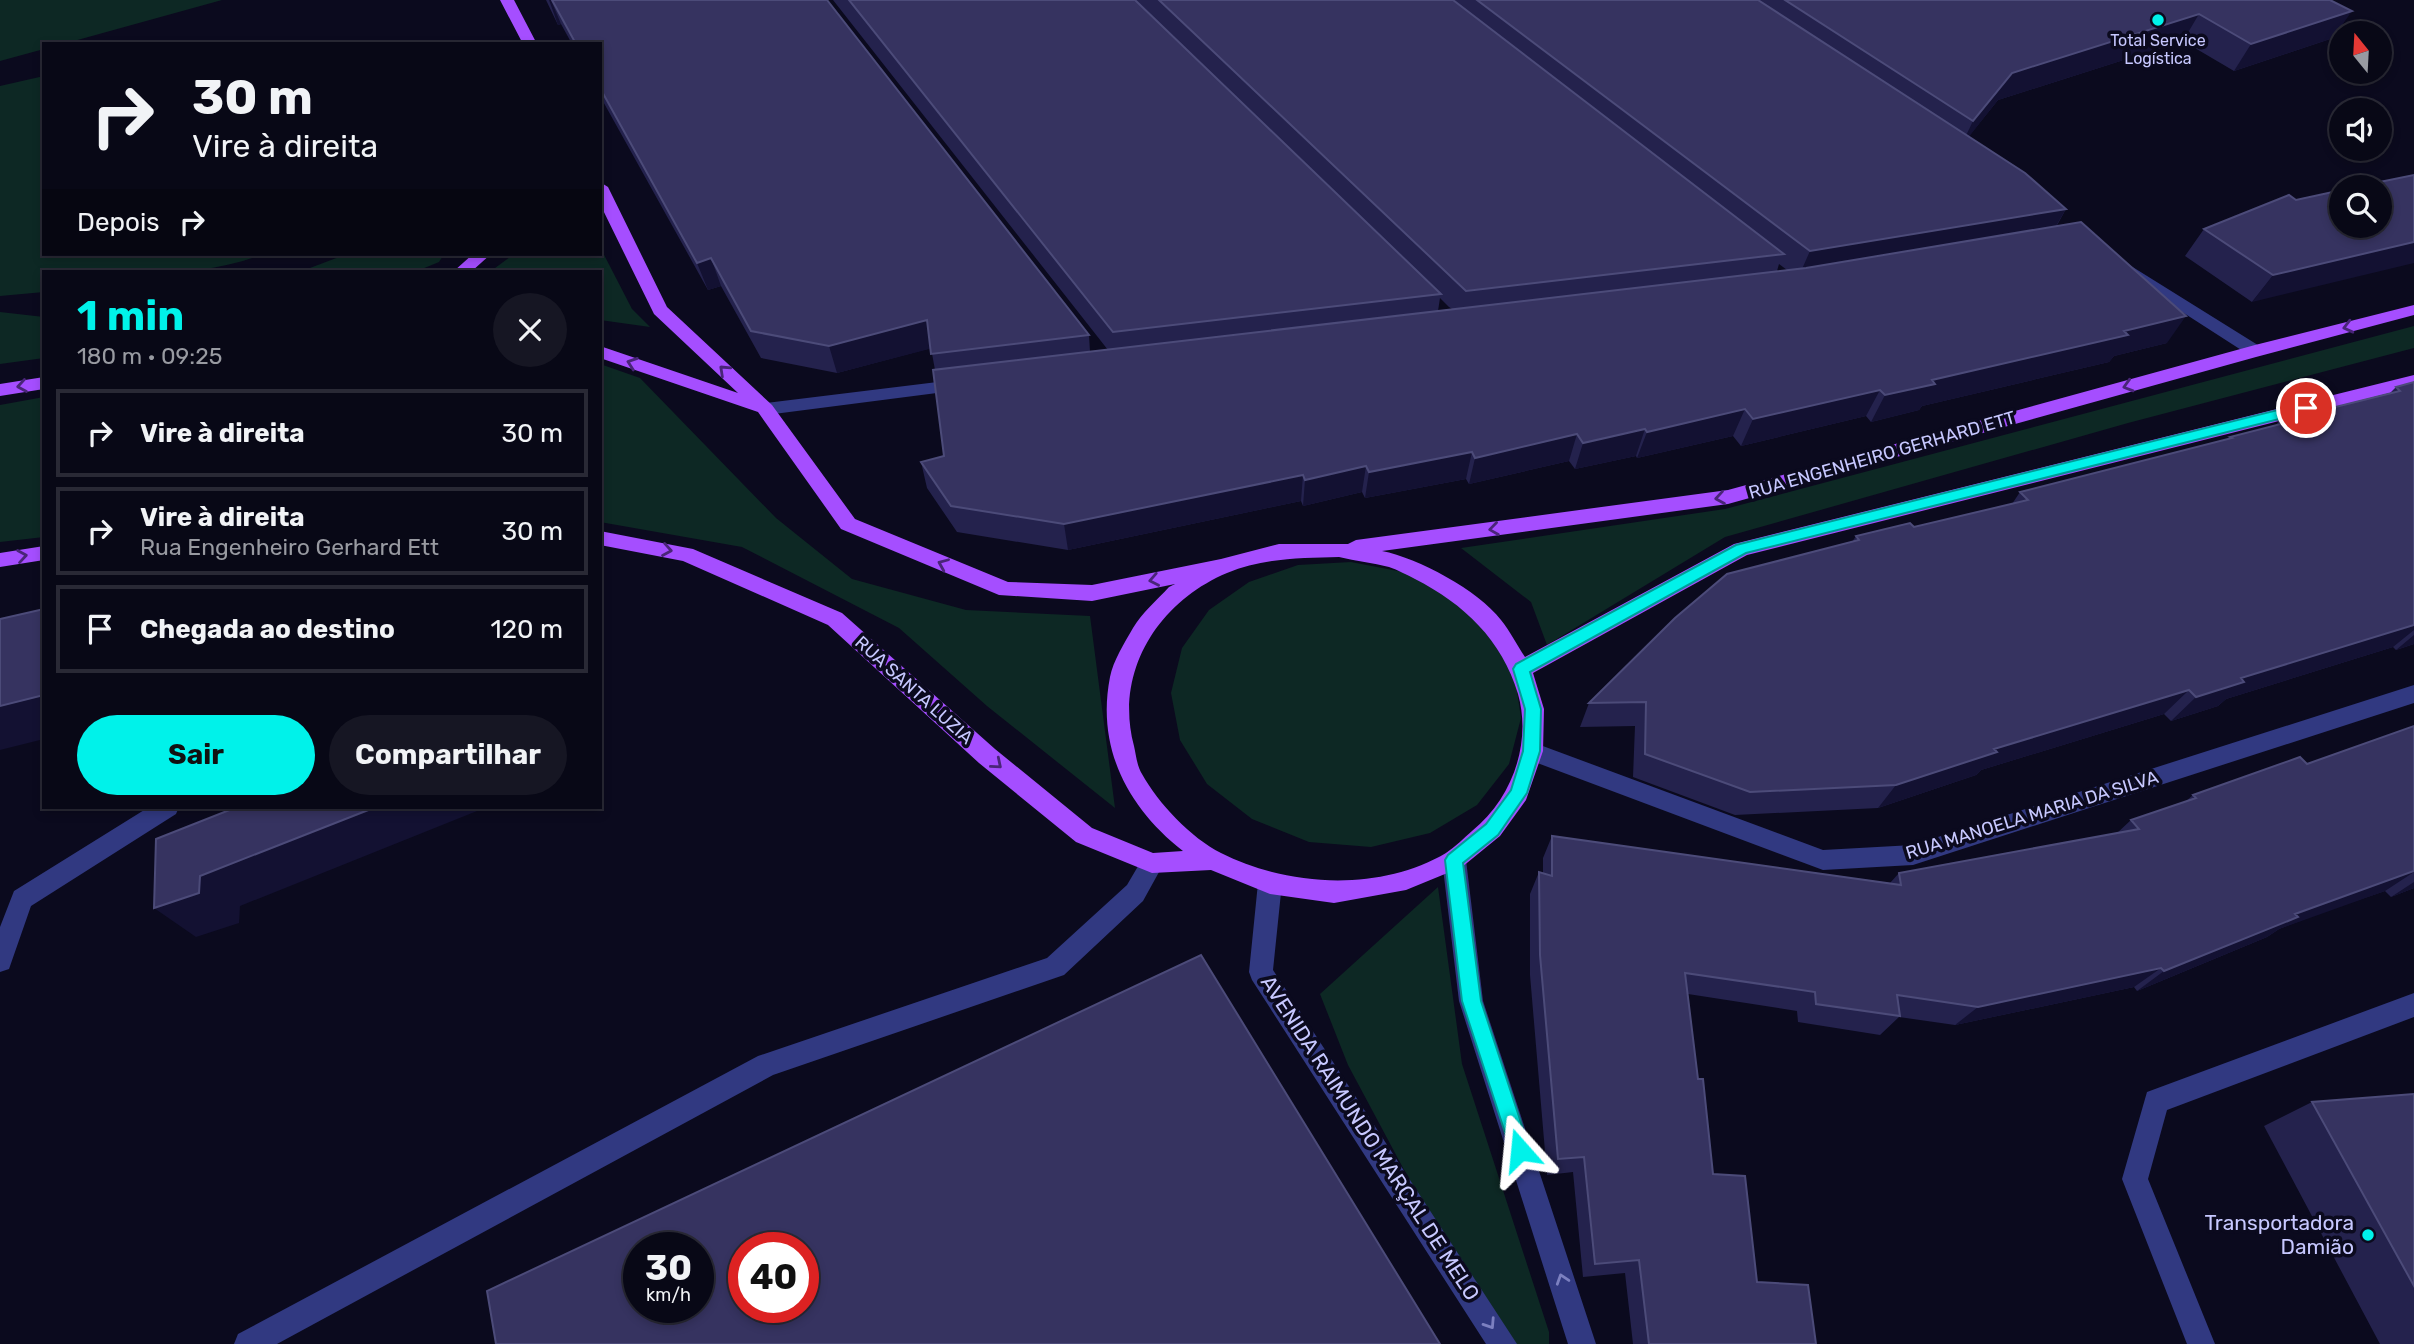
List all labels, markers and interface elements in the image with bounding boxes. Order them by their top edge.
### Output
marker: Total Service Logística [2150,12,2166,28]
north arrow [2329,21,2392,84]
map controls [2329,21,2392,238]
place label: Total Service Logística [2110,31,2206,68]
text: 30 m [192,68,313,126]
icon: right [77,70,168,161]
button: sound [2329,98,2392,161]
text: Vire à direita [192,127,378,165]
button: search [2329,175,2392,238]
icon: right [173,203,211,241]
text: Depois [77,207,159,238]
text: 1 min [77,291,184,341]
button: close [493,293,567,367]
one-way arrow [2342,319,2354,333]
text: 180 m · 09:25 [77,342,222,370]
one-way arrow [626,357,638,371]
one-way arrow [719,366,732,378]
one-way arrow [16,378,28,393]
one-way arrow [2122,378,2134,392]
pin [2276,378,2336,438]
icon: arrive [2287,389,2325,427]
street label: RUA ENGENHEIRO GERHARD ETT [1746,406,2018,504]
icon: right [81,414,119,452]
text: Vire à direita [140,418,305,449]
text: 30 m [501,418,563,449]
one-way arrow [1714,490,1726,505]
text: Vire à direita [140,502,305,533]
icon: right [81,512,119,550]
text: 30 m [501,516,563,547]
one-way arrow [1489,521,1500,536]
text: Rua Engenheiro Gerhard Ett [140,533,439,561]
one-way arrow [661,542,673,557]
one-way arrow [16,549,28,564]
one-way arrow [937,558,949,572]
one-way arrow [1148,572,1160,587]
icon: arrive [81,610,119,648]
text: Chegada ao destino [140,614,395,645]
text: 120 m [491,614,563,645]
street label: RUA SANTA LUZIA [851,631,977,749]
button: Sair [77,715,315,795]
button: Compartilhar [329,715,567,795]
one-way arrow [989,756,1002,768]
street label: RUA MANOELA MARIA DA SILVA [1903,766,2161,864]
street label: AVENIDA RAIMUNDO MARÇAL DE MELO [1256,971,1485,1305]
position arrow [1483,1113,1557,1187]
place label: Transportadora Damião [2204,1210,2354,1259]
marker: Transportadora Damião [2360,1227,2376,1243]
speed limit sign: 40 [728,1232,819,1323]
text: 30 [645,1247,692,1289]
one-way arrow [1556,1273,1570,1285]
text: km/h [646,1284,691,1306]
one-way arrow [1482,1316,1494,1329]

